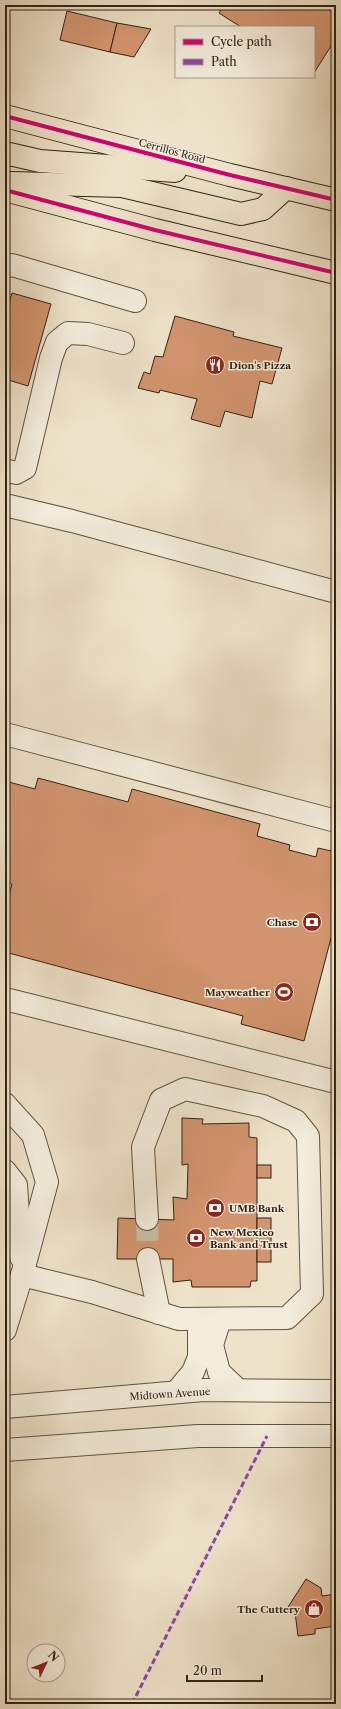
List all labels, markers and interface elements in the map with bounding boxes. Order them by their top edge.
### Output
legend [175,26,315,78]
text: Cycle path [211,34,272,49]
text: Path [211,54,237,69]
street label: Cerrillos Road [137,136,207,166]
restaurant icon: Dion's Pizza [204,354,226,376]
place label: Dion's Pizza [229,359,291,372]
bank icon: Chase [301,911,323,933]
place label: Chase [267,916,298,929]
sports icon: Mayweather [273,981,295,1003]
place label: Mayweather [205,986,270,999]
bank icon: UMB Bank [204,1197,226,1219]
place label: UMB Bank [229,1202,285,1215]
place label: New Mexico Bank and Trust [210,1226,288,1251]
bank icon: New Mexico Bank and Trust [185,1227,207,1249]
street label: Midtown Avenue [129,1385,211,1403]
shop icon: The Cuttery [303,1598,325,1620]
place label: The Cuttery [237,1603,301,1616]
north arrow [26,1643,66,1683]
text: N [45,1648,62,1665]
scale bar [187,1657,262,1683]
text: 20 m [193,1663,222,1678]

